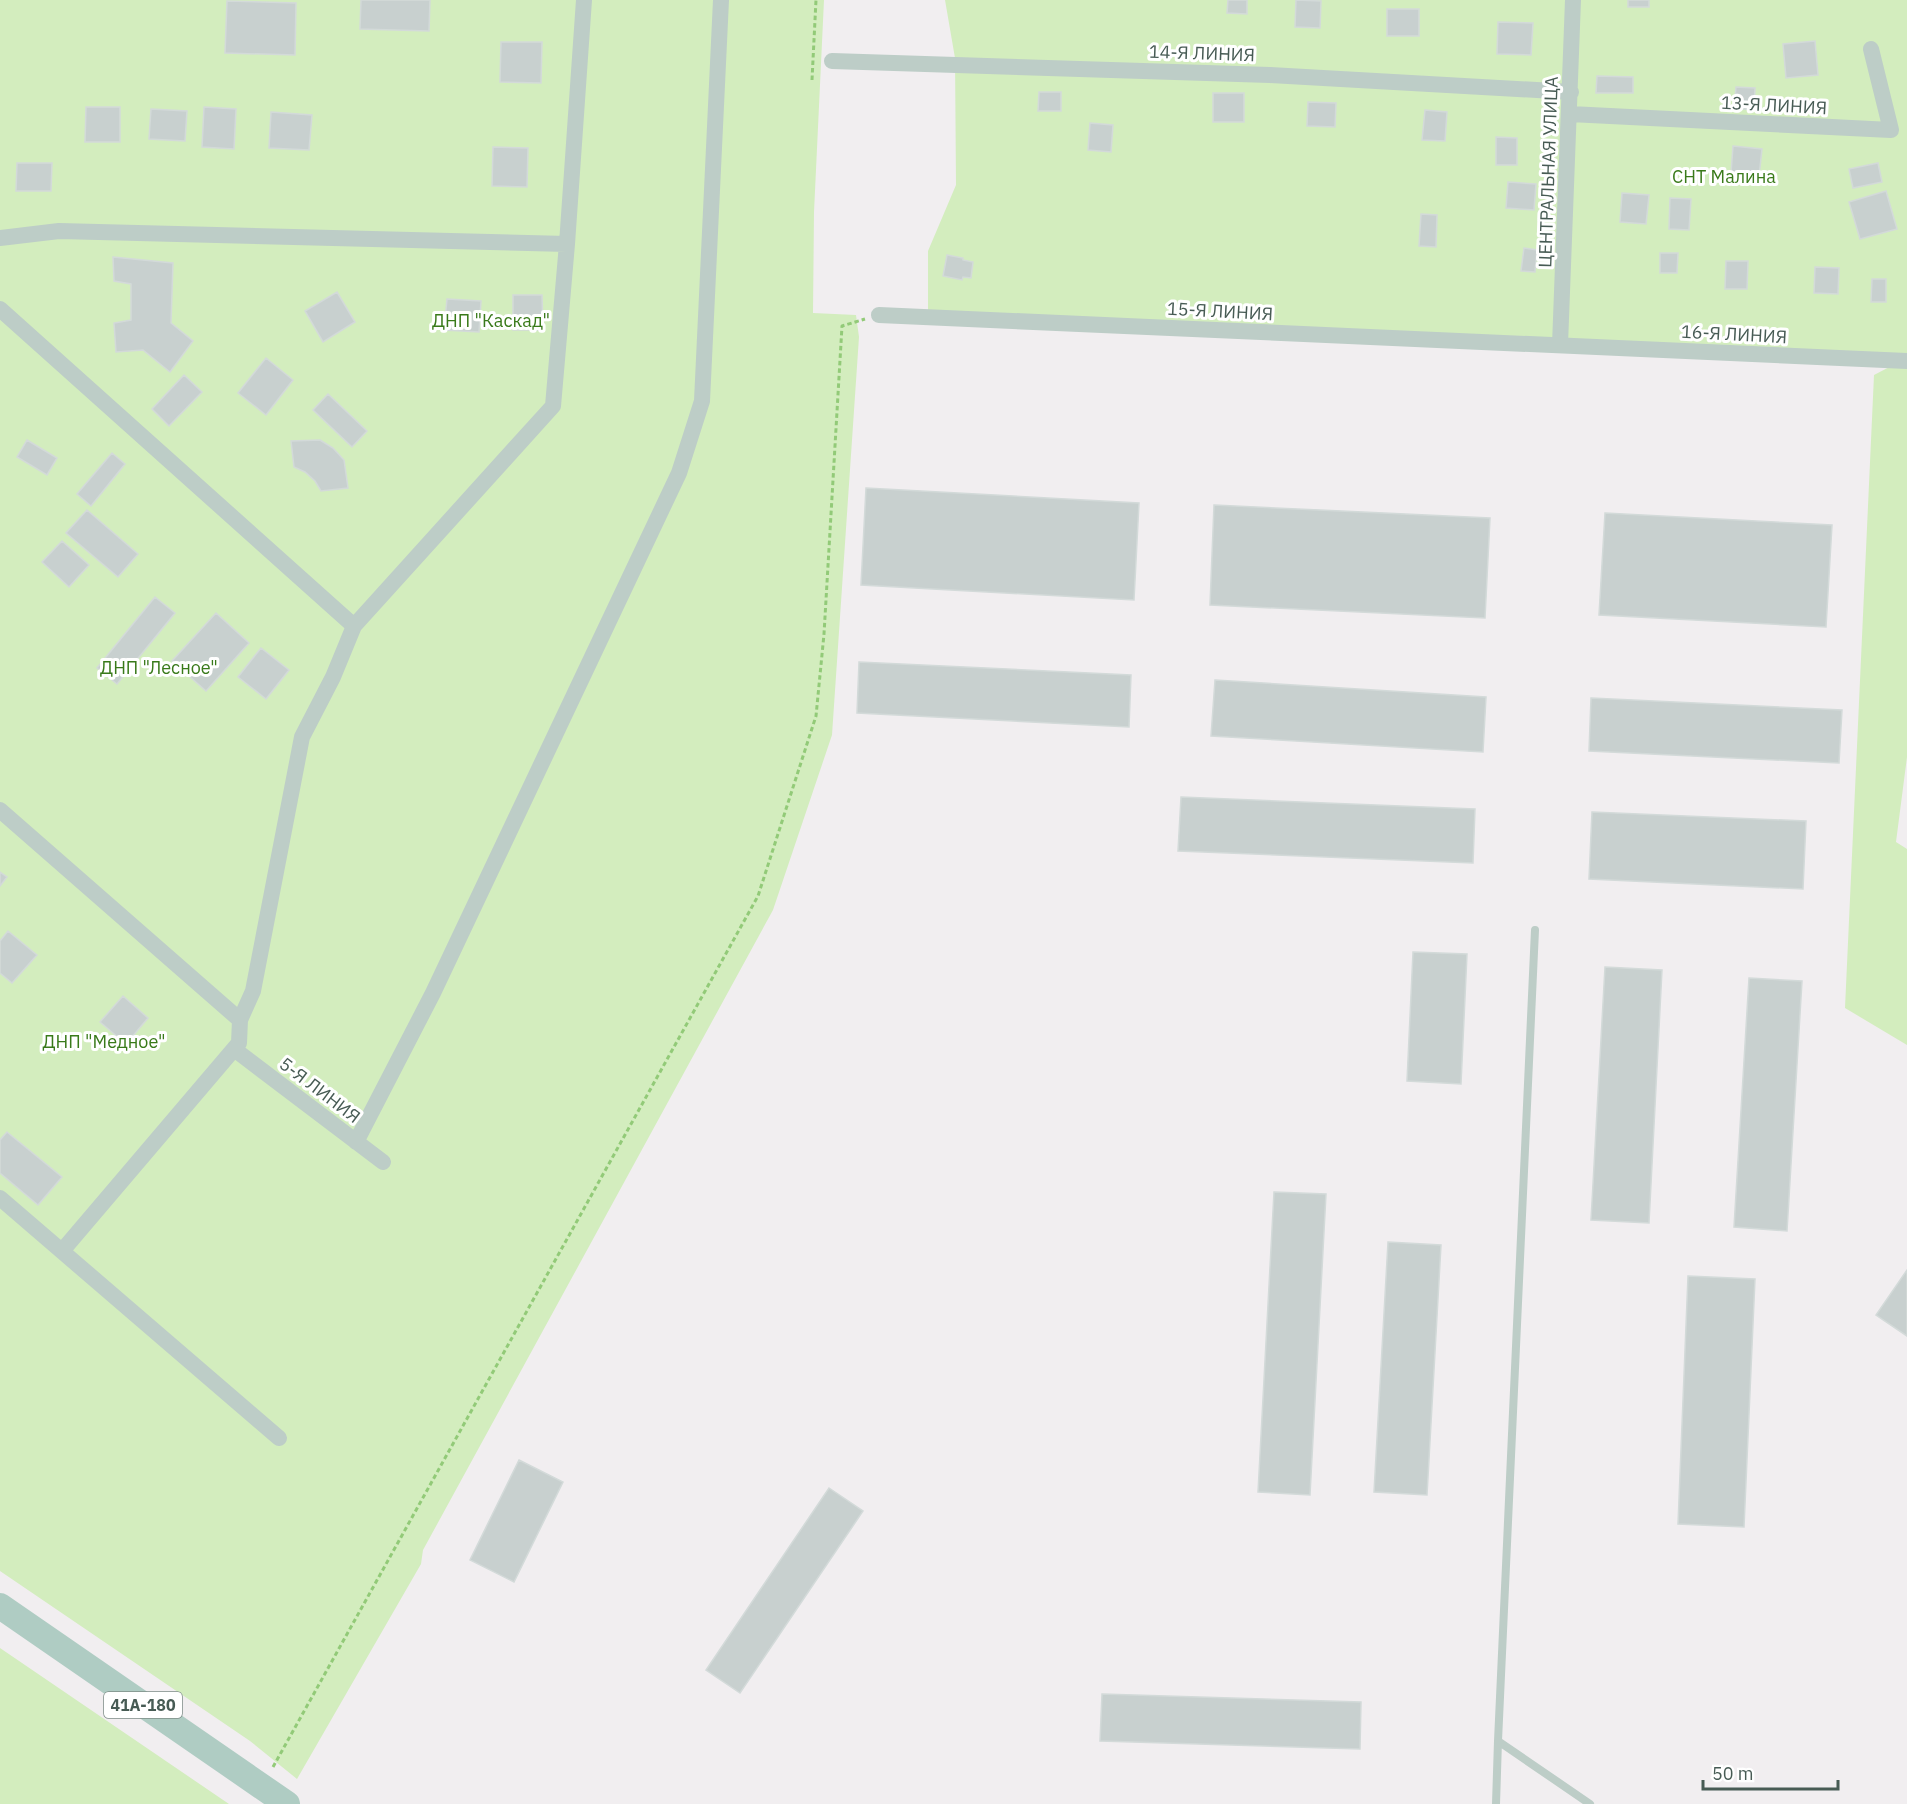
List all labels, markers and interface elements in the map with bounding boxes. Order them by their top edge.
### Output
street label: 14-Я ЛИНИЯ [1149,40,1255,66]
street label: ЦЕНТРАЛЬНАЯ УЛИЦА [1533,75,1563,268]
street label: 13-Я ЛИНИЯ [1720,91,1828,119]
park label: СНТ Малина [1672,165,1776,188]
street label: 15-Я ЛИНИЯ [1166,297,1274,325]
park label: ДНП "Каскад" [432,309,550,332]
street label: 16-Я ЛИНИЯ [1680,320,1788,348]
park label: ДНП "Лесное" [100,656,218,679]
park label: ДНП "Медное" [42,1030,166,1053]
street label: 5-Я ЛИНИЯ [275,1052,365,1128]
road number: 41А-180 [104,1692,182,1718]
scale bar [1703,1753,1838,1791]
text: 50 m [1712,1762,1754,1785]

